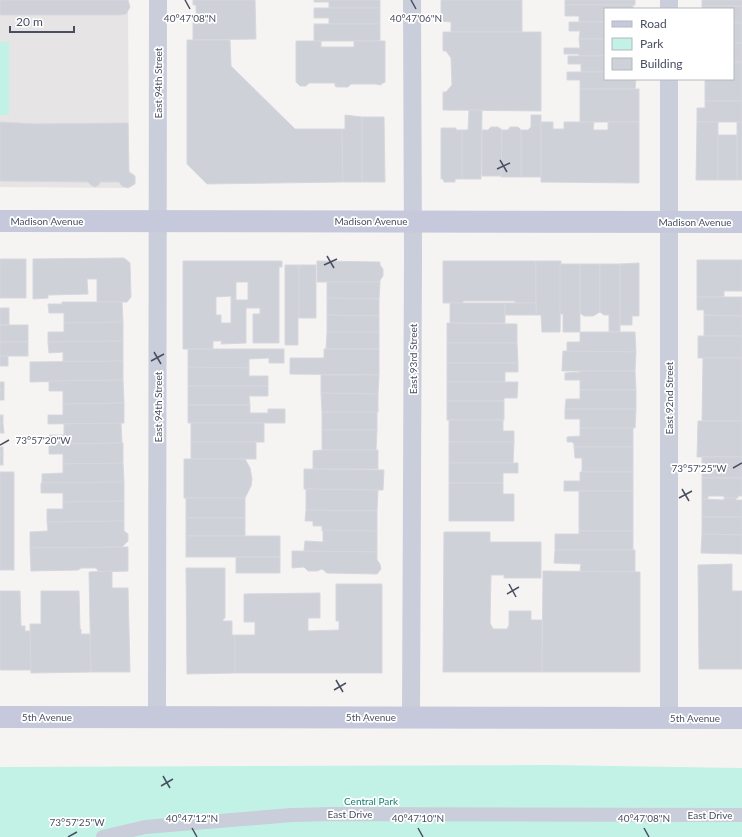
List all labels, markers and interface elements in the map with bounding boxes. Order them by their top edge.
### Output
scale bar [10,8,74,34]
legend [604,8,734,80]
text: 40°47'08"N [164,12,216,24]
text: 40°47'06"N [390,12,442,24]
text: 20 m [16,14,43,29]
text: Road [640,16,667,31]
text: Park [640,36,664,51]
street label: East 94th Street [152,47,164,118]
text: Building [640,56,683,71]
street label: Madison Avenue [10,215,84,227]
street label: Madison Avenue [334,215,408,227]
street label: Madison Avenue [658,216,732,228]
street label: East 93rd Street [407,323,419,394]
street label: East 92nd Street [663,361,675,434]
street label: East 94th Street [152,371,164,442]
text: 73°57'20"W [15,434,71,446]
text: 73°57'25"W [671,462,727,474]
street label: 5th Avenue [22,711,72,723]
street label: 5th Avenue [346,711,396,723]
street label: 5th Avenue [670,712,720,724]
park label: Central Park [344,795,399,807]
street label: East Drive [327,808,373,820]
street label: East Drive [687,809,733,821]
text: 40°47'12"N [166,812,218,824]
text: 40°47'10"N [392,812,444,824]
text: 40°47'08"N [618,812,670,824]
text: 73°57'25"W [49,816,105,828]

